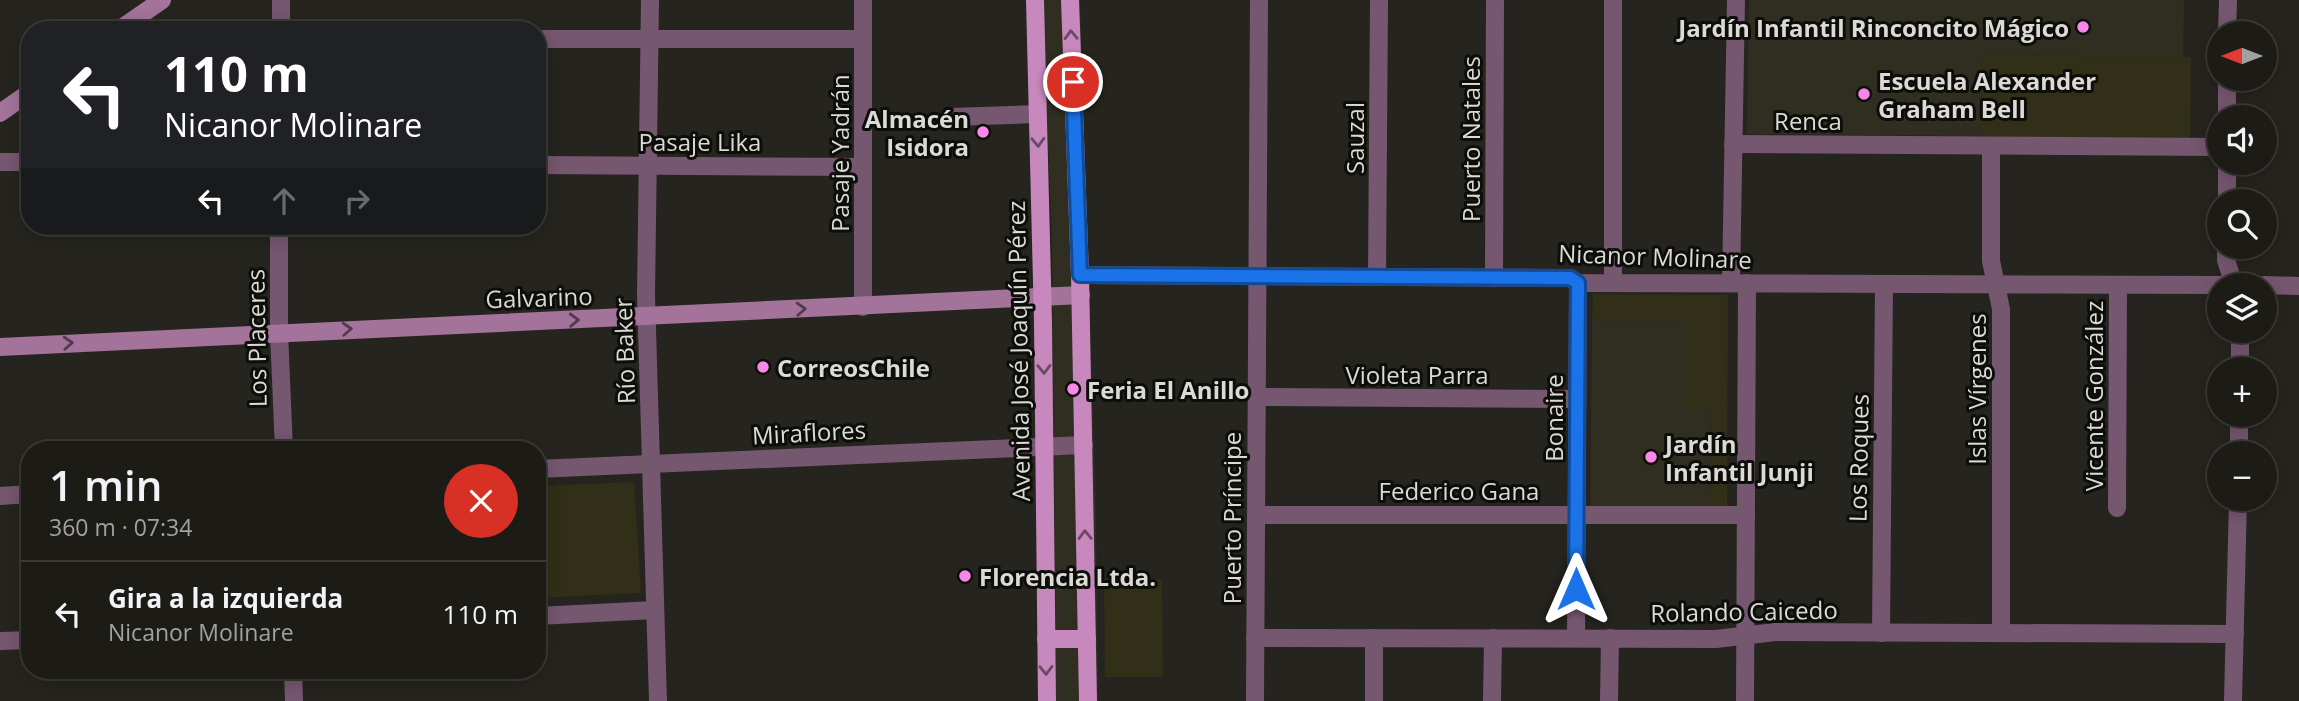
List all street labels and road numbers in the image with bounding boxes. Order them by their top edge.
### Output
street label: Puerto Natales [1454,56,1487,222]
street label: Pasaje Yadrán [823,74,856,232]
street label: Sauzal [1338,102,1371,174]
street label: Renca [1774,104,1842,137]
street label: Pasaje Lika [639,125,761,158]
street label: Avenida José Joaquín Pérez [999,200,1037,502]
street label: Nicanor Molinare [1558,236,1752,276]
street label: Los Placeres [238,269,274,407]
street label: Galvarino [485,279,593,315]
street label: Río Baker [606,297,642,405]
street label: Vicente González [2077,301,2110,491]
street label: Islas Vírgenes [1960,313,1993,465]
street label: Violeta Parra [1345,358,1489,391]
street label: Bonaire [1537,374,1570,462]
street label: Los Roques [1840,394,1876,522]
street label: Miraflores [751,413,867,451]
street label: Puerto Príncipe [1215,432,1248,604]
street label: Federico Gana [1379,474,1539,507]
street label: Rolando Caicedo [1650,593,1838,629]

